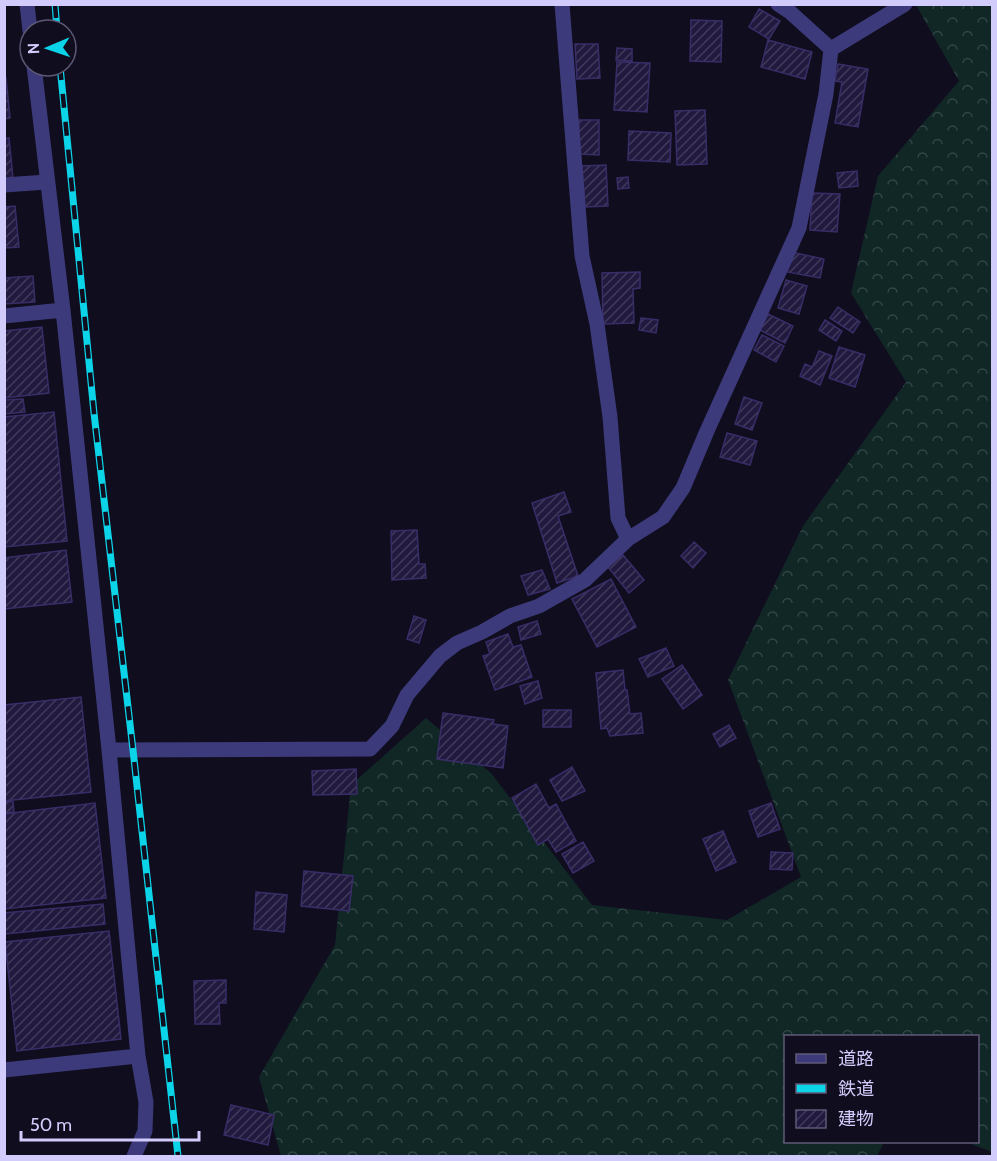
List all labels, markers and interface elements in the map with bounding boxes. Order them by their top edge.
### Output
north arrow [18,18,78,78]
text: N [24,43,43,54]
legend [784,1035,979,1143]
text: 道路 [838,1048,874,1070]
text: 鉄道 [838,1078,874,1100]
scale bar [21,1104,200,1142]
text: 建物 [838,1108,874,1130]
text: 50 m [30,1114,72,1136]

